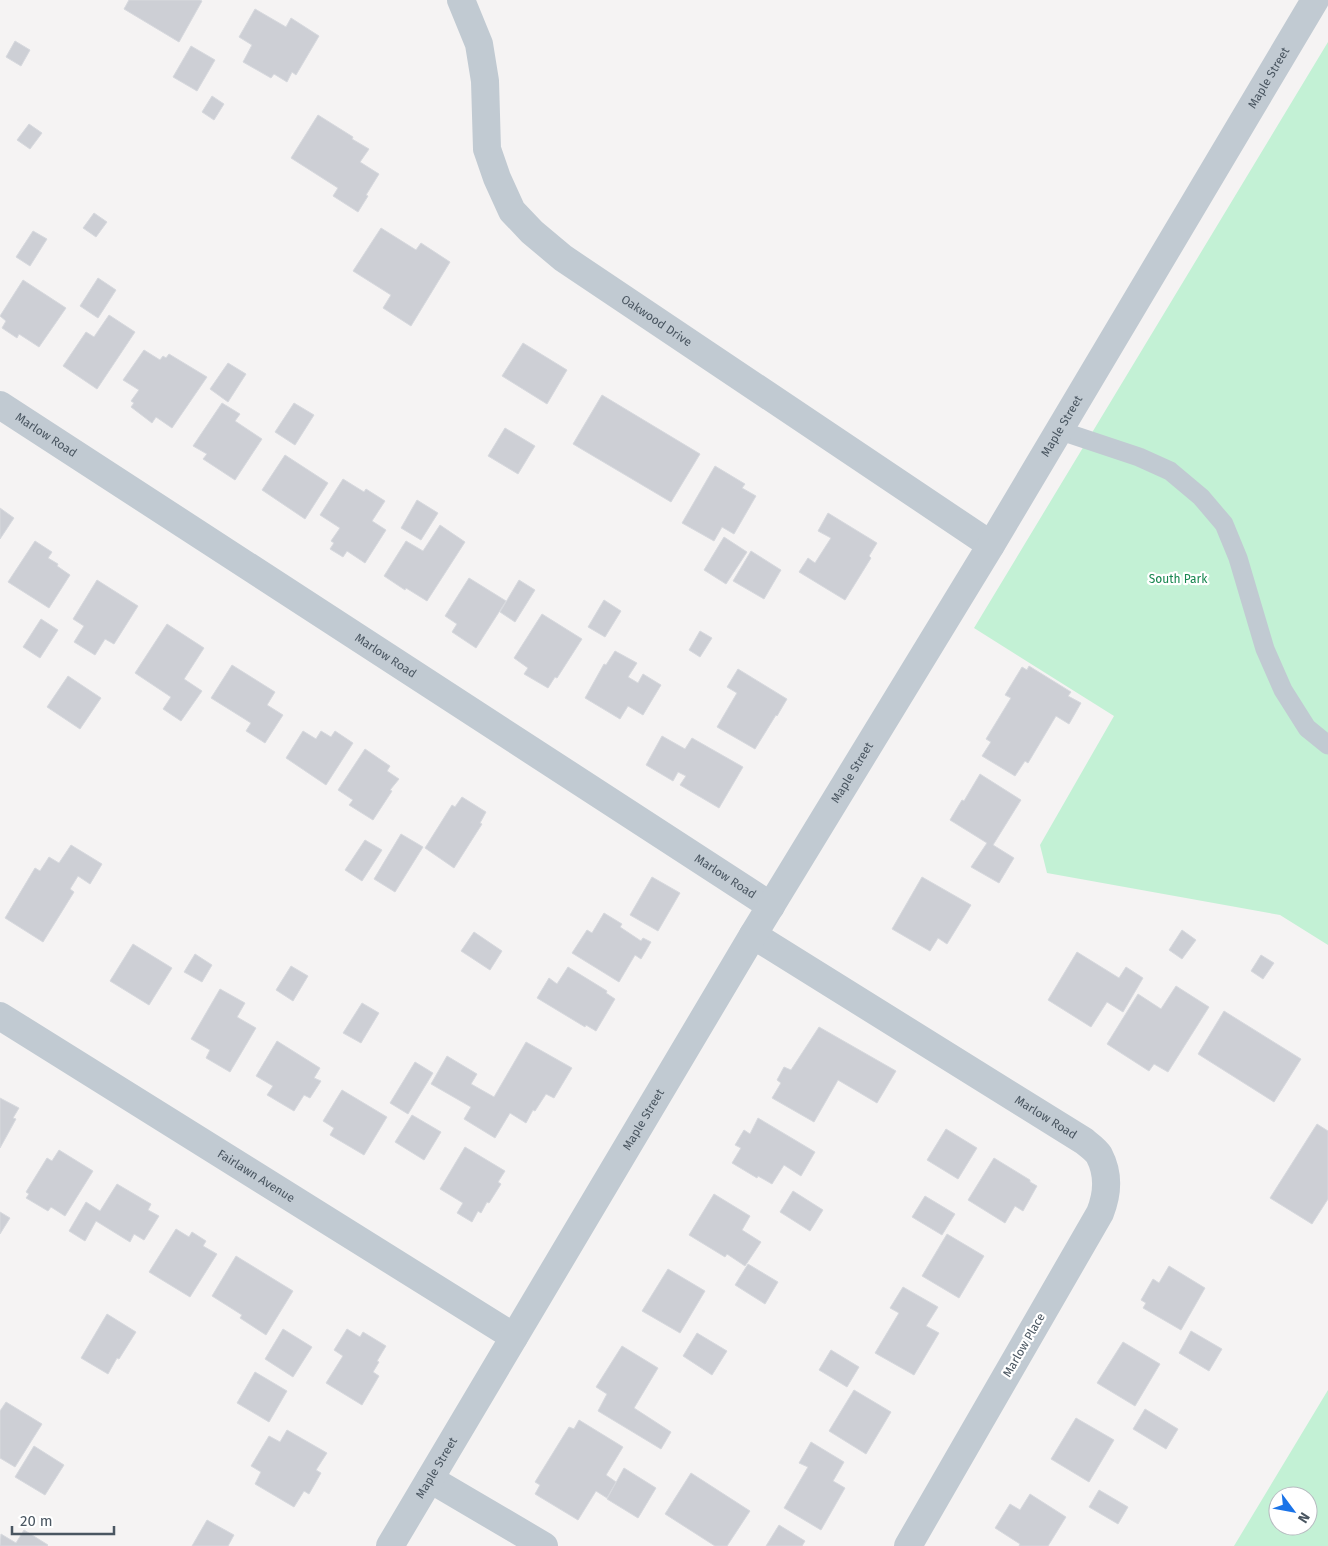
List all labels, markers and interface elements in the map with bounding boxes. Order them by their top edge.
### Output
street label: Maple Street [1245,44,1293,111]
street label: Oakwood Drive [619,292,694,349]
street label: Maple Street [1038,392,1086,459]
street label: Marlow Road [13,410,79,460]
park label: South Park [1149,572,1208,586]
street label: Marlow Road [352,631,419,681]
street label: Maple Street [828,739,876,806]
street label: Marlow Road [692,851,759,901]
street label: Maple Street [620,1086,667,1153]
street label: Marlow Road [1012,1093,1080,1142]
street label: Fairlawn Avenue [215,1147,297,1205]
street label: Marlow Place [1000,1310,1048,1380]
street label: Maple Street [413,1434,460,1501]
north arrow [1268,1486,1318,1536]
scale bar [12,1504,115,1536]
text: N [1294,1509,1313,1526]
text: 20 m [20,1512,53,1530]

